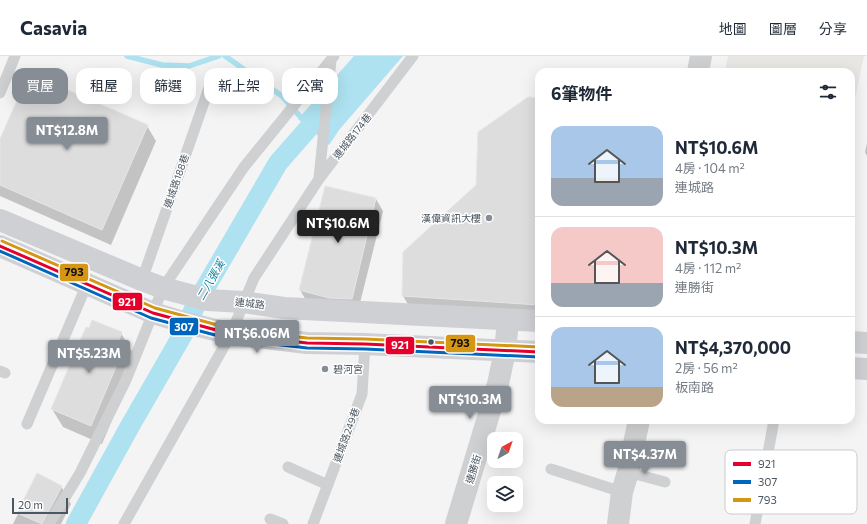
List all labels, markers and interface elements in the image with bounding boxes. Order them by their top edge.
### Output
text: Casavia [20,16,87,39]
text: 地圖 [719,20,747,37]
text: 圖層 [769,20,797,37]
text: 分享 [819,20,847,37]
chip: 買屋 [12,68,68,104]
chip: 租屋 [76,68,132,104]
chip: 篩選 [140,68,196,104]
chip: 新上架 [204,68,274,104]
chip: 公寓 [282,68,338,104]
icon: filters [817,81,839,103]
text: 6筆物件 [551,83,613,104]
street label: 連城路174巷 [330,111,374,161]
pin: NT$12.8M [26,117,108,151]
text: NT$12.8M [36,122,98,138]
text: NT$10.6M [675,137,758,158]
icon: home [583,142,631,190]
street label: 連城路188巷 [161,152,191,210]
text: 4房 · 104 m² [675,160,745,176]
text: 連城路 [675,179,714,195]
pin: NT$10.6M [297,210,379,244]
place label: 漢偉資訊大樓 [421,212,481,224]
marker: 漢偉資訊大樓 [484,213,494,223]
text: NT$10.6M [306,215,370,231]
text: NT$10.3M [675,237,758,258]
icon: home [583,243,631,291]
water label: 二八張溪 [193,256,228,302]
text: 4房 · 112 m² [675,260,741,276]
line badge: 793 [59,263,89,282]
text: 793 [64,265,84,278]
text: 連勝街 [675,279,714,295]
line badge: 921 [112,292,143,311]
text: 921 [118,295,136,308]
street label: 連城路 [234,295,266,311]
line badge: 307 [169,317,199,336]
text: 307 [174,320,194,333]
pin: NT$6.06M [216,320,298,354]
text: NT$6.06M [224,325,290,341]
line badge: 793 [445,334,476,353]
line badge: 921 [385,336,415,355]
text: 793 [450,336,470,349]
unlabelled marker [426,337,436,347]
text: NT$4,370,000 [675,337,791,358]
text: 921 [391,338,409,351]
pin: NT$5.23M [48,340,130,374]
icon: home [583,343,631,391]
text: NT$5.23M [57,345,121,361]
text: 2房 · 56 m² [675,360,738,376]
place label: 碧河宮 [333,363,363,375]
marker: 碧河宮 [320,364,330,374]
text: 板南路 [675,379,714,395]
pin: NT$10.3M [429,386,511,420]
text: NT$10.3M [438,391,502,407]
street label: 連城路249巷 [331,406,361,464]
north arrow [487,432,523,468]
map controls [487,432,523,512]
pin: NT$4.37M [604,441,686,475]
text: NT$4.37M [613,446,677,462]
legend [725,450,857,514]
street label: 連勝街 [463,453,483,485]
text: 921 [758,457,775,470]
text: 307 [758,475,777,488]
button: layers [487,476,523,512]
text: 793 [758,493,777,506]
scale bar [12,496,68,515]
text: 20 m [18,498,43,511]

